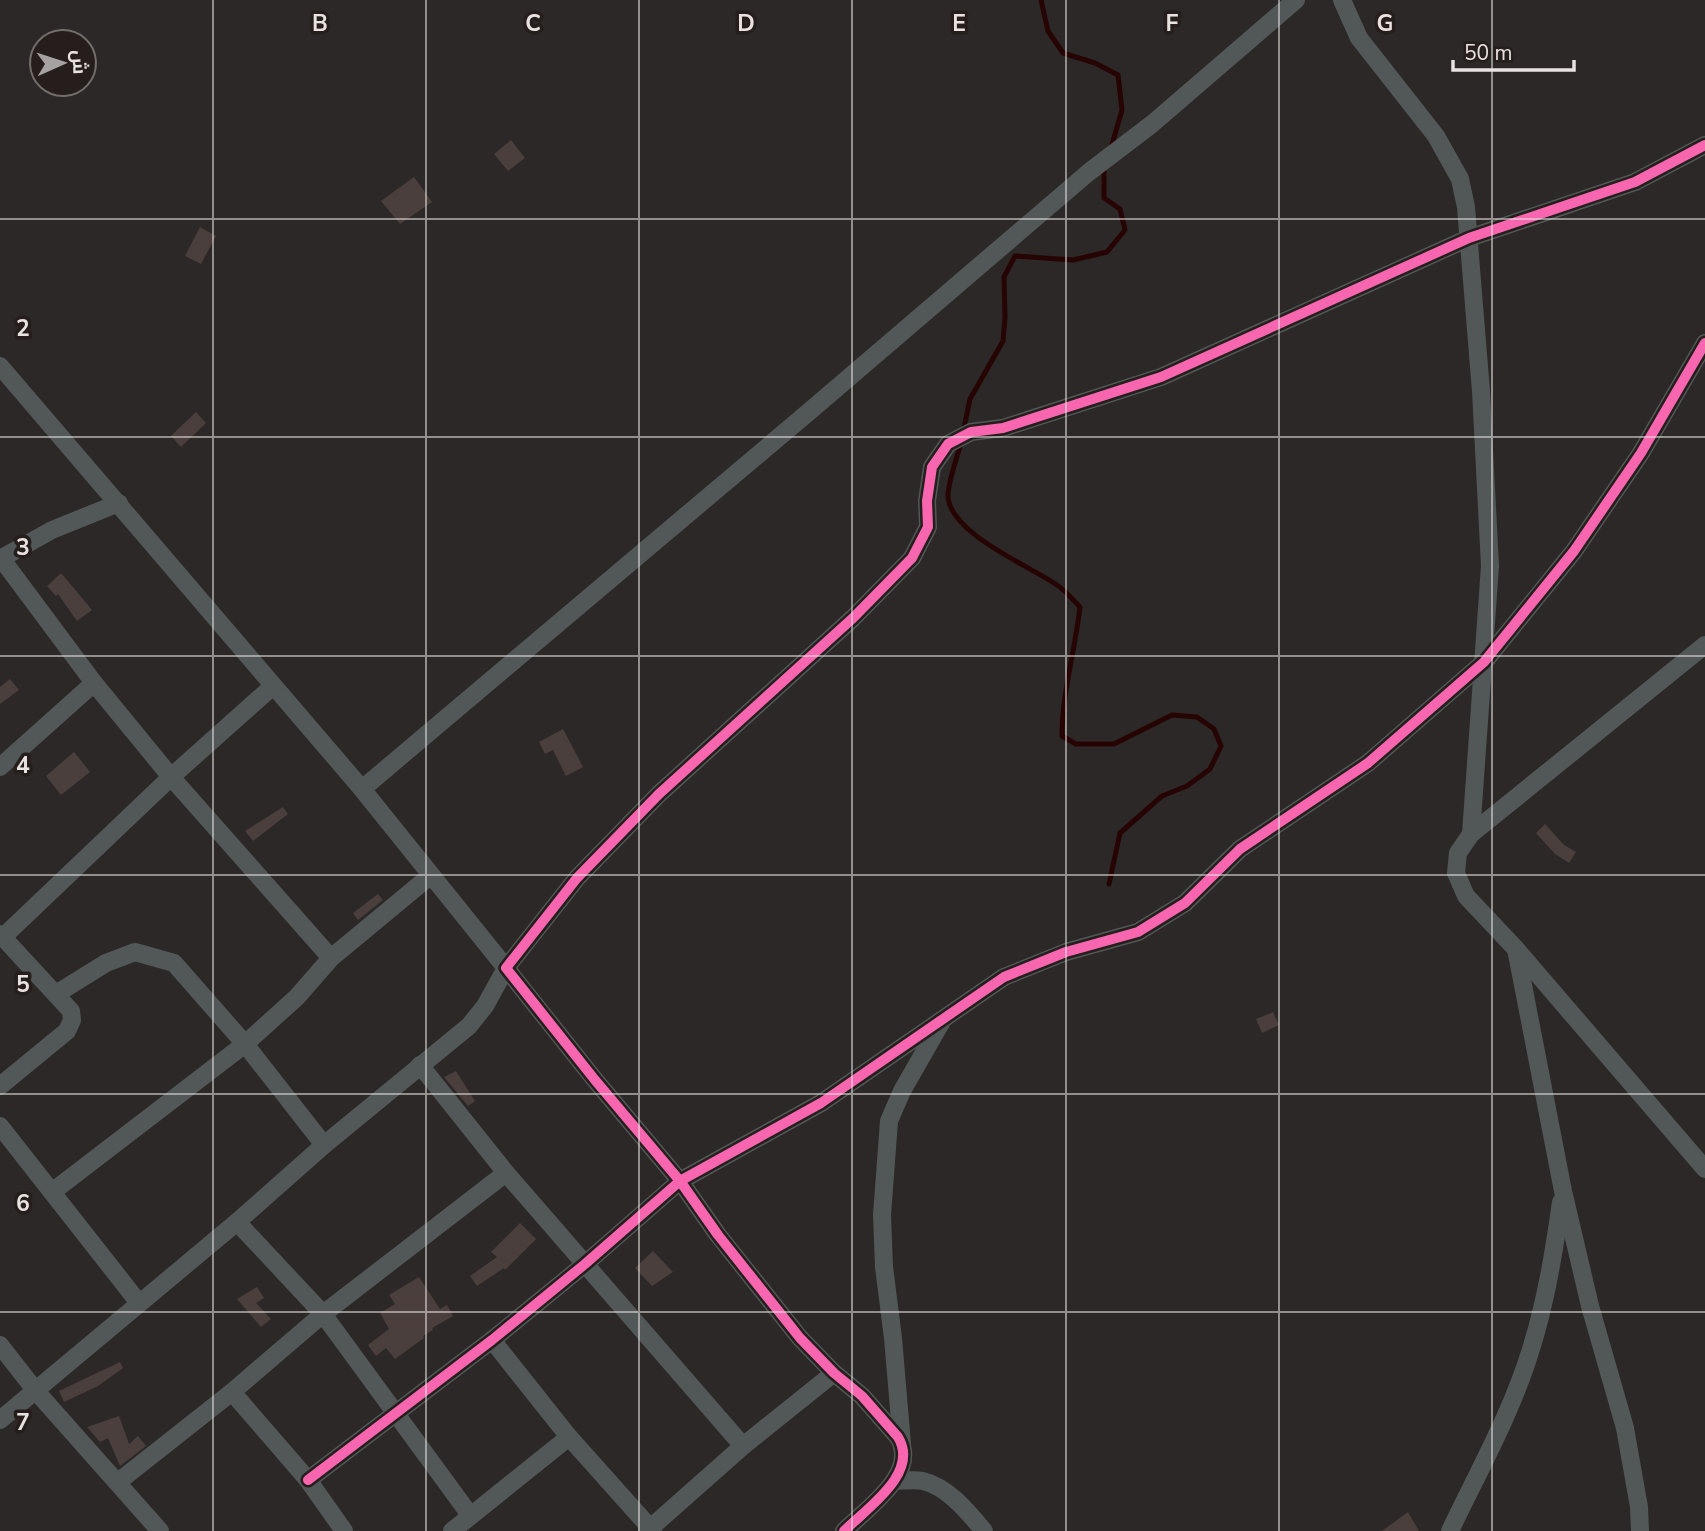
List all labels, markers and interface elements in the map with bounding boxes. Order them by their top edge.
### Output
text: B [312,8,328,39]
text: C [525,8,541,39]
text: D [737,8,755,39]
text: E [952,8,966,39]
text: F [1166,8,1179,39]
text: G [1377,8,1393,39]
north arrow [28,28,98,98]
scale bar [1453,28,1574,72]
text: 50 m [1464,39,1513,67]
text: ش [65,49,93,75]
text: 2 [16,313,30,344]
text: 3 [16,532,30,563]
text: 4 [16,750,30,781]
text: 5 [16,969,30,1000]
text: 6 [16,1188,30,1219]
text: 7 [16,1407,30,1438]

